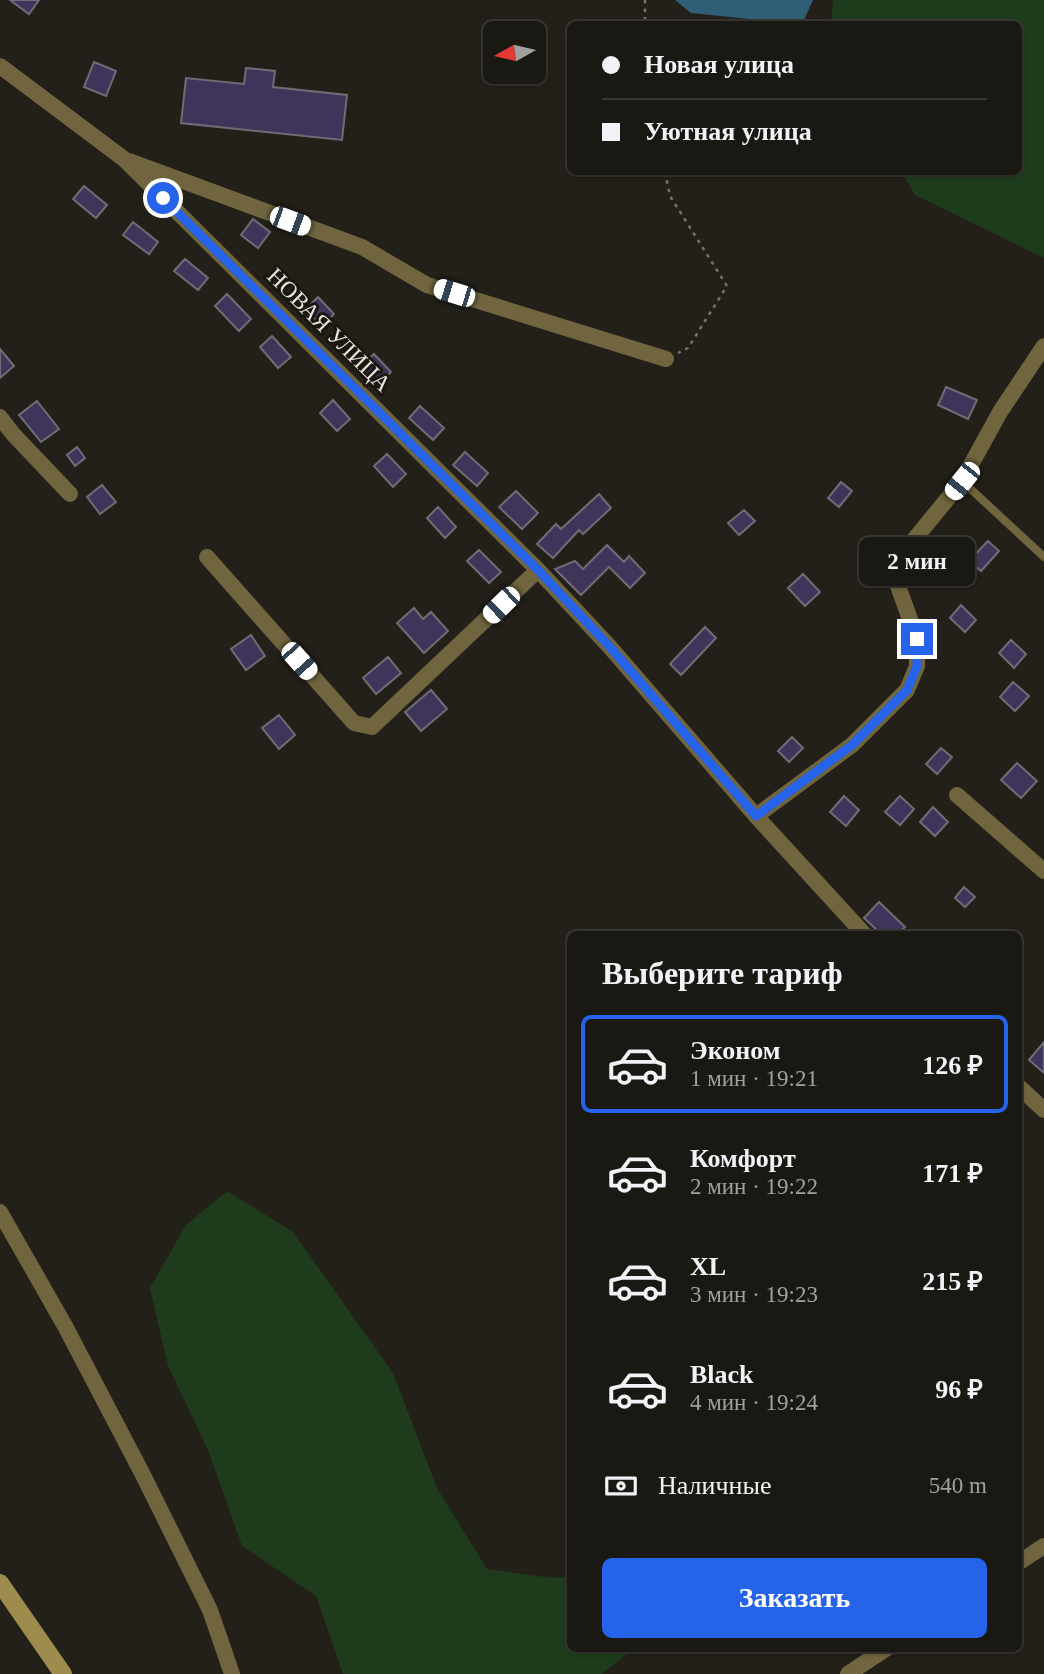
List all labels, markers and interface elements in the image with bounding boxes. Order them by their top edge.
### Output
north arrow [483,21,546,84]
map controls [483,21,546,84]
text: Новая улица [644,50,794,79]
text: Уютная улица [644,117,812,146]
route start [147,182,179,214]
car [267,204,314,238]
street label: НОВАЯ УЛИЦА [262,263,396,397]
car [431,277,478,309]
car [941,458,984,504]
callout: 2 мин [859,538,975,586]
text: 2 мин [887,549,947,574]
car [479,583,524,627]
route end [901,623,933,655]
car [278,638,321,684]
text: Выберите тариф [602,955,843,991]
icon: car [606,1033,669,1096]
text: Эконом [690,1036,780,1065]
text: 126 ₽ [922,1051,983,1080]
text: 1 мин · 19:21 [690,1066,818,1091]
icon: car [606,1141,669,1204]
text: Комфорт [690,1144,796,1173]
text: 171 ₽ [922,1159,983,1188]
text: 2 мин · 19:22 [690,1174,818,1199]
icon: car [606,1249,669,1312]
text: XL [690,1252,726,1281]
text: 215 ₽ [922,1267,983,1296]
text: 3 мин · 19:23 [690,1282,818,1307]
icon: car [606,1357,669,1420]
text: Black [690,1360,754,1389]
text: 96 ₽ [935,1375,983,1404]
text: 4 мин · 19:24 [690,1390,818,1415]
icon: cash [602,1467,640,1505]
text: Наличные [658,1471,771,1500]
text: 540 m [929,1473,987,1498]
button: Заказать [602,1558,987,1638]

